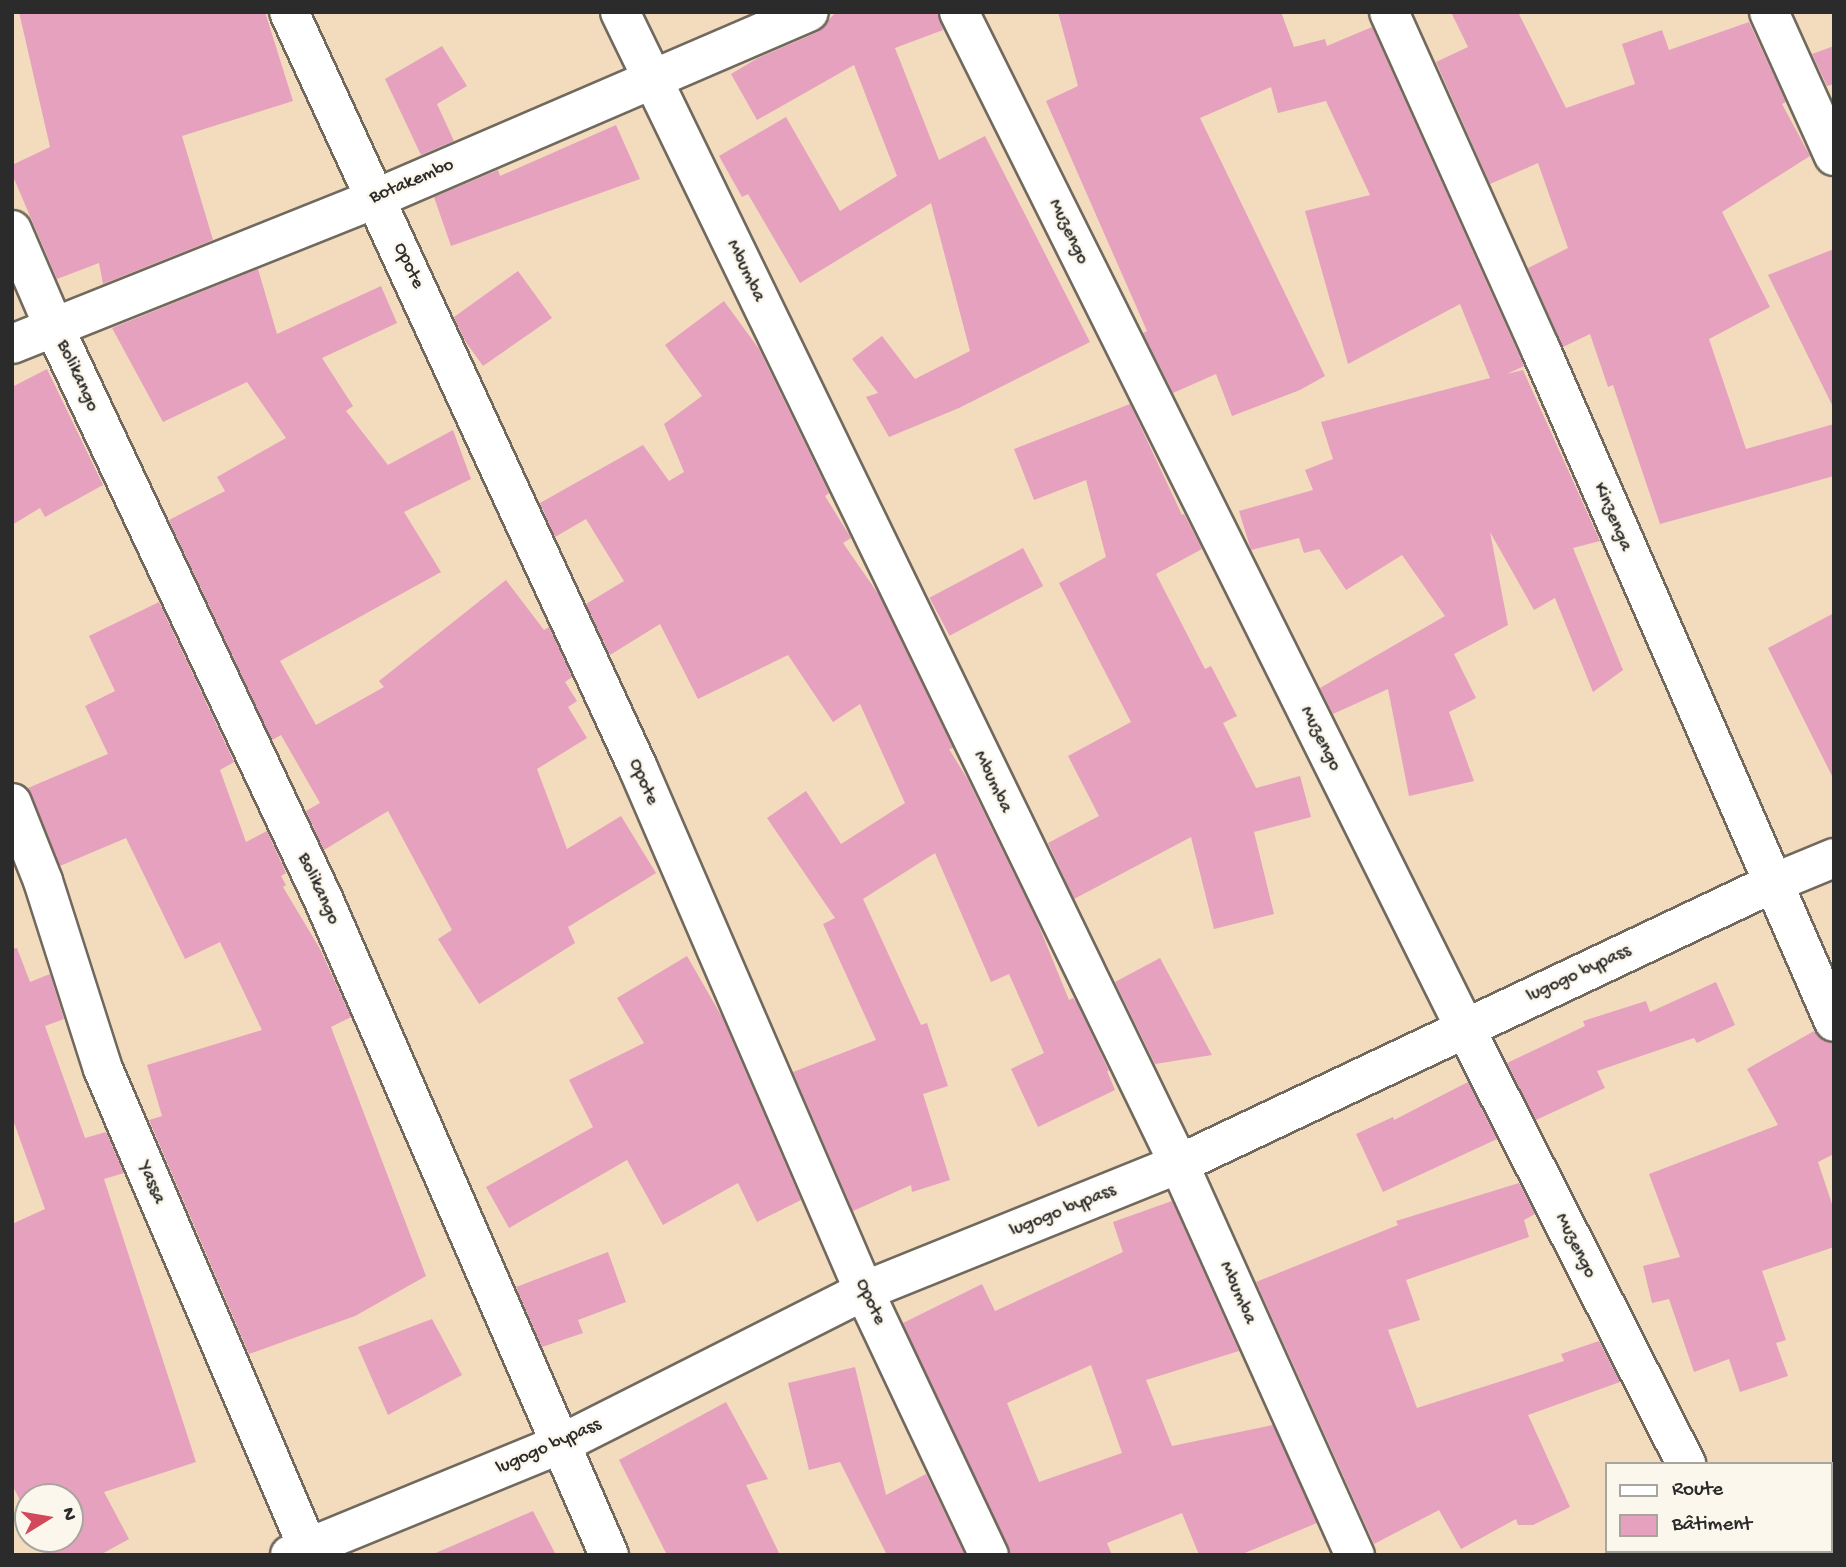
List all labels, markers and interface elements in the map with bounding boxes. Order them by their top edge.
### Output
street label: Botakembo [366,154,458,210]
street label: Muzengo [1042,196,1094,268]
street label: Mbumba [720,236,770,306]
street label: Opote [387,239,429,293]
street label: Bolikango [50,336,104,416]
street label: Kinzenga [1587,479,1637,555]
street label: Muzengo [1294,703,1346,775]
street label: Mbumba [967,747,1017,817]
street label: Opote [623,755,663,809]
street label: Bolikango [291,849,345,929]
street label: lugogo bypass [1523,940,1635,1008]
street label: Yassa [132,1158,170,1208]
street label: lugogo bypass [1007,1179,1119,1243]
street label: Muzengo [1549,1210,1601,1282]
street label: Mbumba [1213,1258,1261,1328]
street label: Opote [849,1275,891,1329]
street label: lugogo bypass [493,1414,605,1480]
legend [1604,1462,1832,1553]
text: Route [1672,1478,1723,1503]
north arrow [14,1483,84,1553]
text: N [56,1506,81,1523]
text: Bâtiment [1672,1513,1752,1538]

